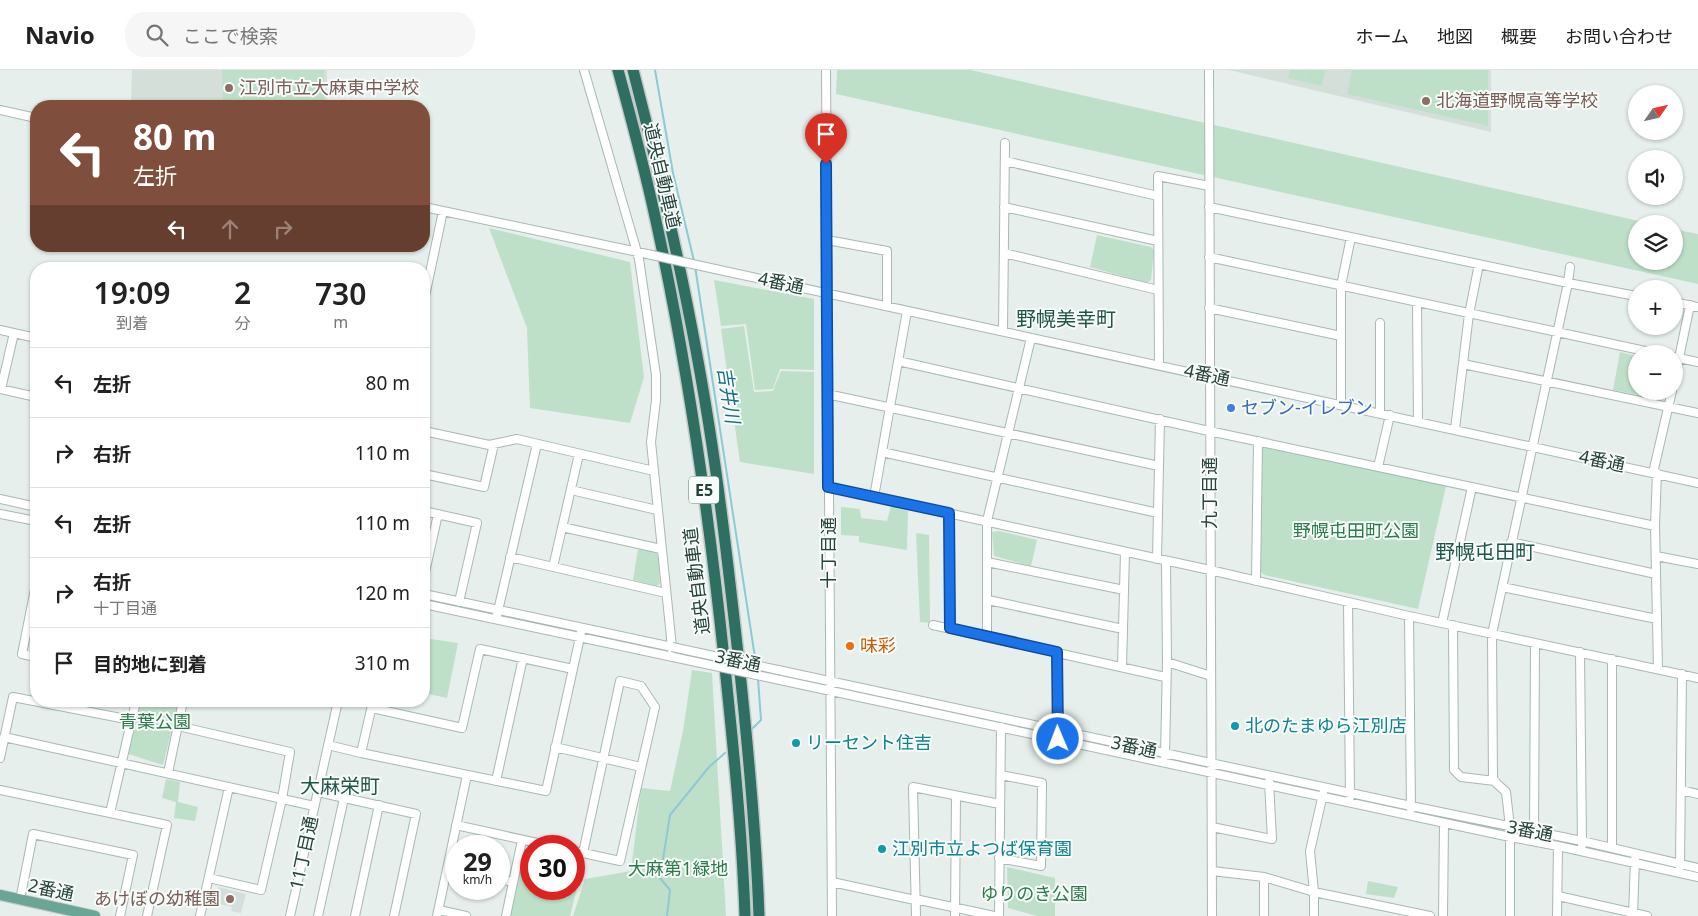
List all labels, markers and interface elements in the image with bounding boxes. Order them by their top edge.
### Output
search box [125,12,475,57]
text: Navio [25,18,95,51]
icon: search [143,21,171,49]
text: ここで検索 [183,23,278,49]
text: ホーム [1356,24,1409,48]
text: 地図 [1437,24,1473,48]
text: 概要 [1501,24,1537,48]
text: お問い合わせ [1565,24,1673,48]
place label: 江別市立大麻東中学校 [239,75,419,99]
marker: 江別市立大麻東中学校 [223,82,235,94]
north arrow [1628,85,1682,140]
map controls [1628,85,1683,400]
place label: 北海道野幌高等学校 [1436,88,1598,112]
marker: 北海道野幌高等学校 [1420,95,1432,107]
text: 80 m [133,113,216,160]
pin [805,113,847,164]
icon: left [50,120,115,185]
street label: 道央自動車道 [639,120,687,231]
icon: arrive [812,120,840,148]
button: sound [1628,150,1683,205]
text: 左折 [133,160,177,190]
icon: left [163,215,191,243]
icon: ahead [216,215,244,243]
icon: right [269,215,297,243]
button: layers [1628,215,1683,270]
street label: 4番通 [756,265,806,299]
text: 19:09 [94,272,171,313]
text: 2 [234,272,251,313]
text: 730 [315,273,366,314]
button: + [1628,280,1683,335]
district label: 野幌美幸町 [1016,305,1116,332]
text: m [333,311,348,333]
text: 到着 [116,312,148,334]
text: 分 [235,312,251,334]
button: − [1628,345,1683,400]
street label: 4番通 [1182,357,1232,391]
water label: 吉井川 [712,365,747,427]
icon: left [50,369,78,397]
text: 80 m [366,370,410,396]
text: 左折 [93,371,131,397]
place label: セブン-イレブン [1241,395,1373,419]
marker: セブン-イレブン [1225,402,1237,414]
icon: right [50,439,78,467]
text: 110 m [355,440,410,466]
text: 右折 [93,441,131,467]
street label: 4番通 [1577,443,1627,477]
street label: 九丁目通 [1197,457,1221,529]
road number: E5 [689,476,719,504]
icon: left [50,509,78,537]
text: 110 m [355,510,410,536]
text: 左折 [93,511,131,537]
street label: 十丁目通 [816,517,840,589]
park label: 野幌屯田町公園 [1293,518,1419,542]
street label: 道央自動車道 [678,526,714,636]
district label: 野幌屯田町 [1435,538,1535,565]
text: 右折 [93,569,131,595]
icon: right [50,579,78,607]
text: 120 m [355,580,410,606]
text: 十丁目通 [93,597,157,619]
place label: 味彩 [860,633,896,657]
marker: 味彩 [844,640,856,652]
street label: 3番通 [713,643,763,677]
icon: arrive [50,649,78,677]
text: 310 m [355,650,410,676]
text: 目的地に到着 [93,651,207,677]
park label: 青葉公園 [119,709,191,733]
position arrow [1031,712,1083,764]
place label: 北のたまゆら江別店 [1245,713,1406,737]
marker: 北のたまゆら江別店 [1229,720,1241,732]
street label: 3番通 [1109,729,1159,763]
place label: リーセント住吉 [806,730,932,754]
marker: リーセント住吉 [790,737,802,749]
district label: 大麻栄町 [300,772,380,799]
street label: 11丁目通 [284,814,323,892]
street label: 3番通 [1505,814,1555,846]
speed limit sign: 30 [520,835,585,900]
place label: 江別市立よつば保育園 [892,836,1072,860]
marker: 江別市立よつば保育園 [876,843,888,855]
text: 29 [463,844,492,878]
park label: 大麻第1緑地 [628,856,728,880]
text: km/h [463,871,492,888]
street label: 2番通 [26,872,76,906]
park label: ゆりのき公園 [980,881,1088,905]
place label: あけぼの幼稚園 [94,886,220,910]
marker: あけぼの幼稚園 [224,893,236,905]

